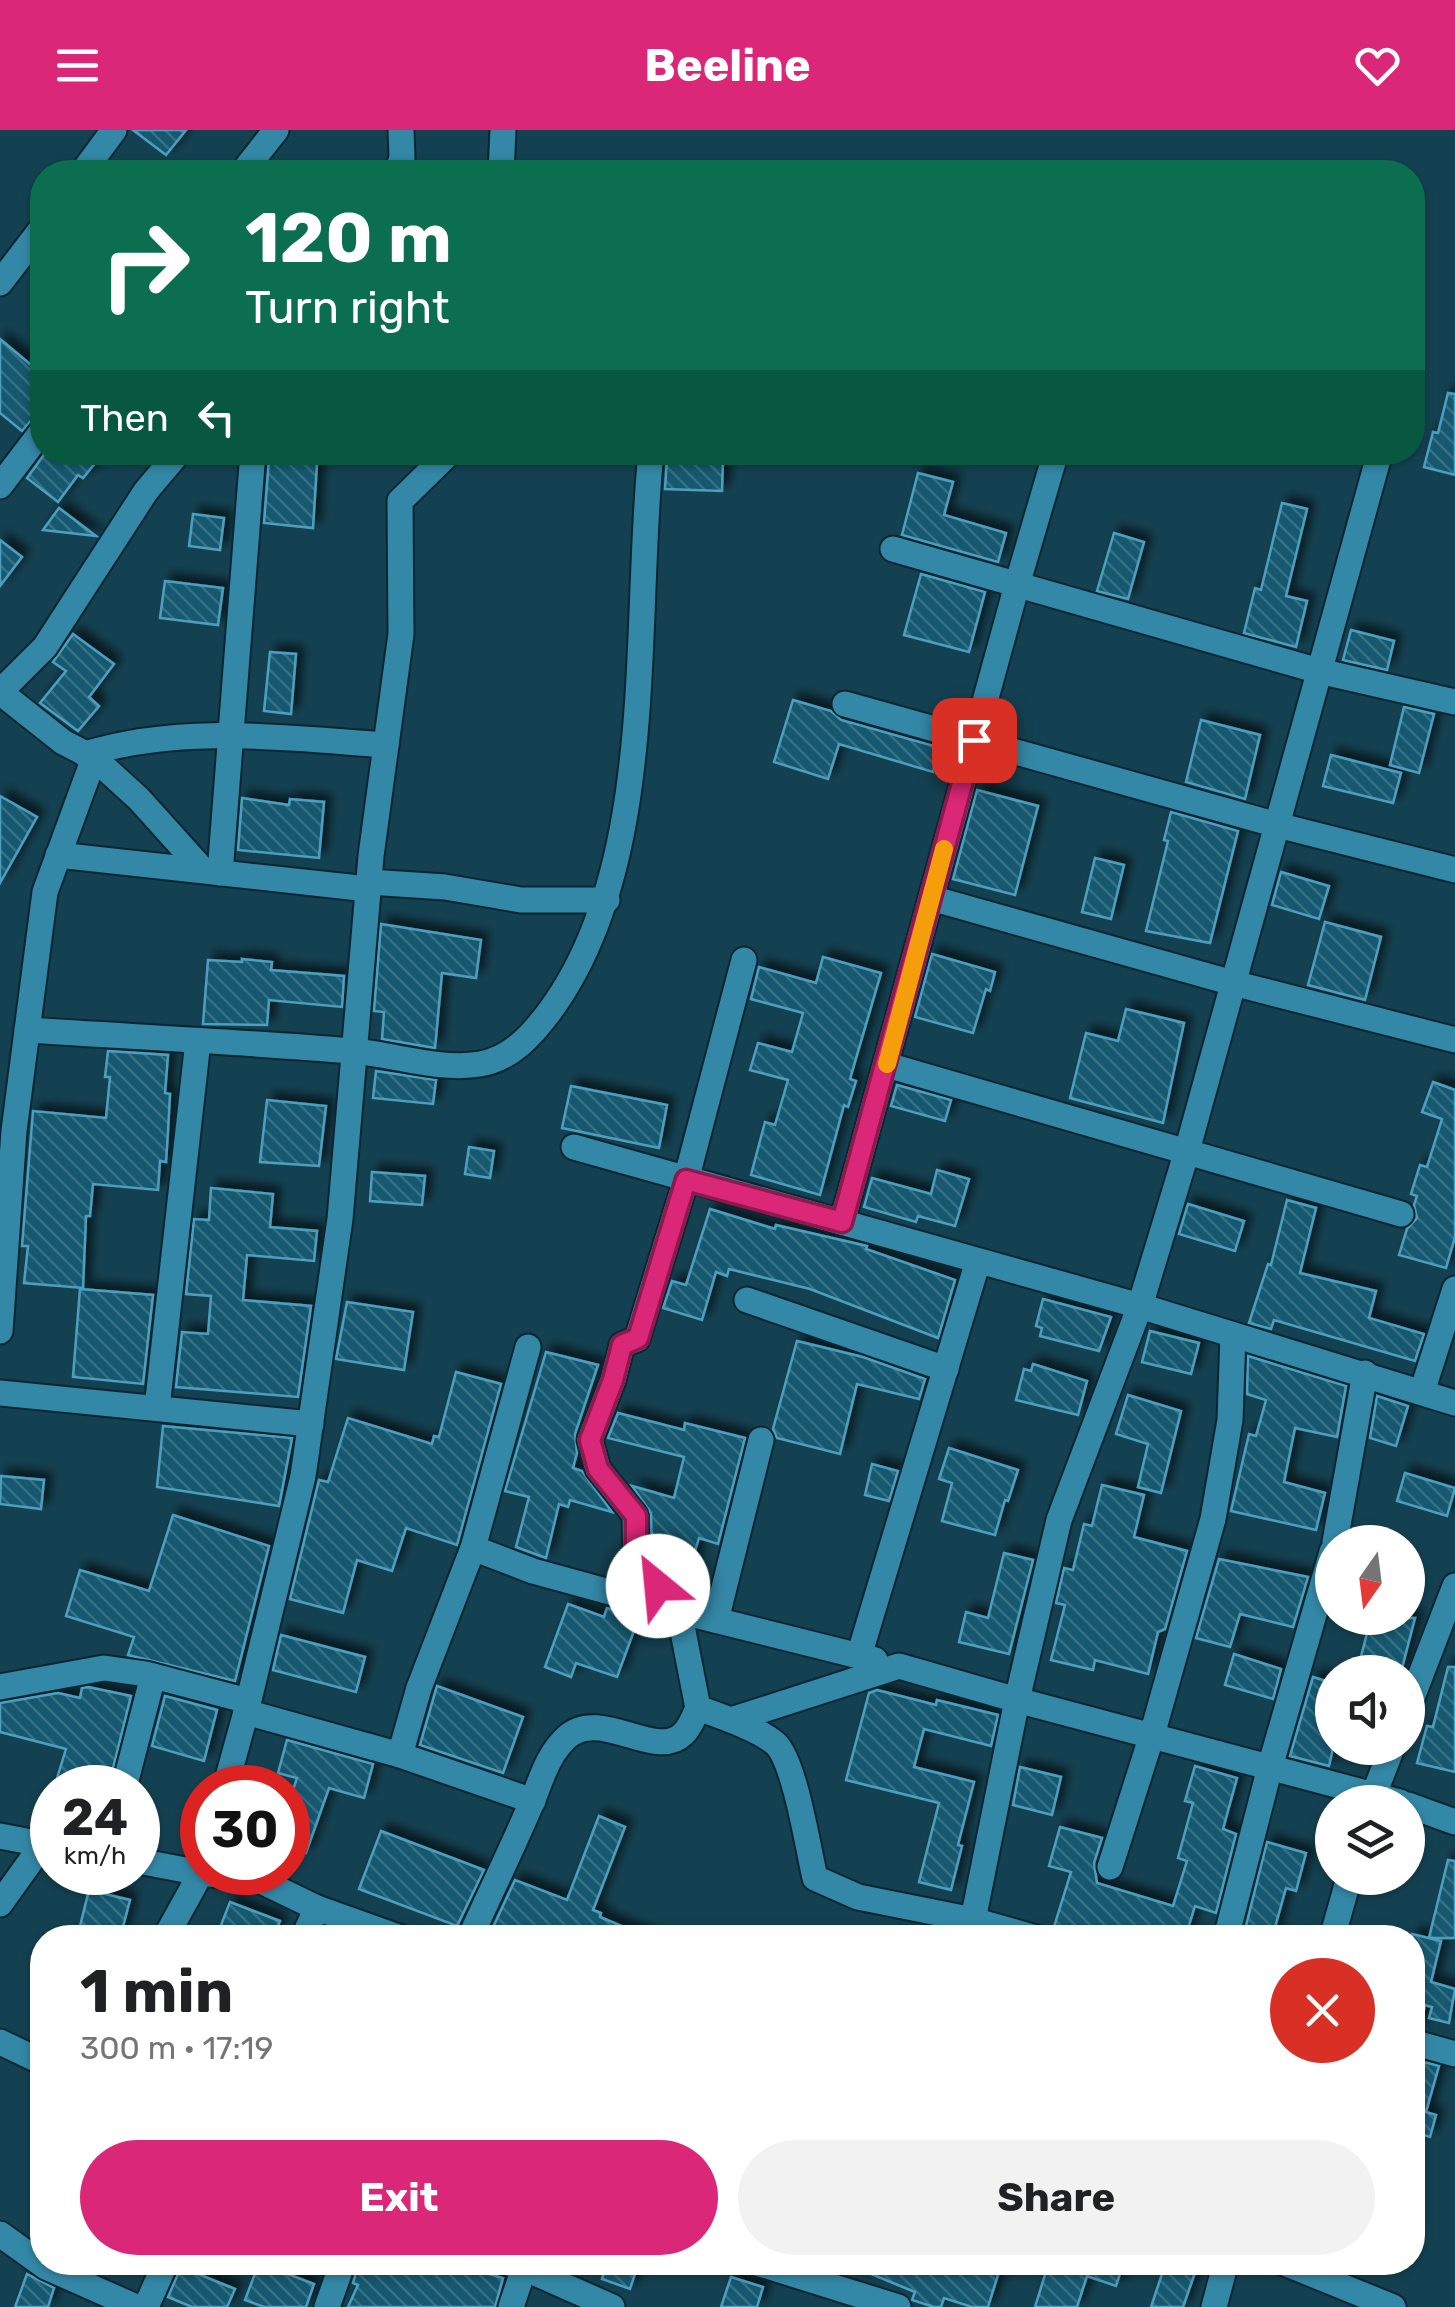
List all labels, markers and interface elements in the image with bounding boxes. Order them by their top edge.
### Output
icon: menu [50,38,105,93]
icon: heart [1350,38,1405,93]
text: Beeline [644,39,811,92]
text: 120 m [245,197,452,280]
icon: right [80,200,210,330]
text: Turn right [245,281,449,334]
icon: left [189,390,244,445]
text: Then [80,395,169,441]
pin [932,698,1017,783]
icon: arrive [947,713,1002,768]
north arrow [1315,1525,1425,1635]
map controls [1315,1525,1425,1895]
position arrow [606,1534,710,1638]
button: sound [1315,1655,1425,1765]
speed limit sign: 30 [180,1765,310,1895]
button: layers [1315,1785,1425,1895]
text: 24 [62,1788,128,1848]
text: km/h [64,1841,126,1870]
text: 1 min [80,1956,233,2027]
button: close [1270,1958,1375,2063]
text: 300 m · 17:19 [80,2029,273,2067]
button: Exit [80,2140,718,2255]
button: Share [738,2140,1375,2255]

